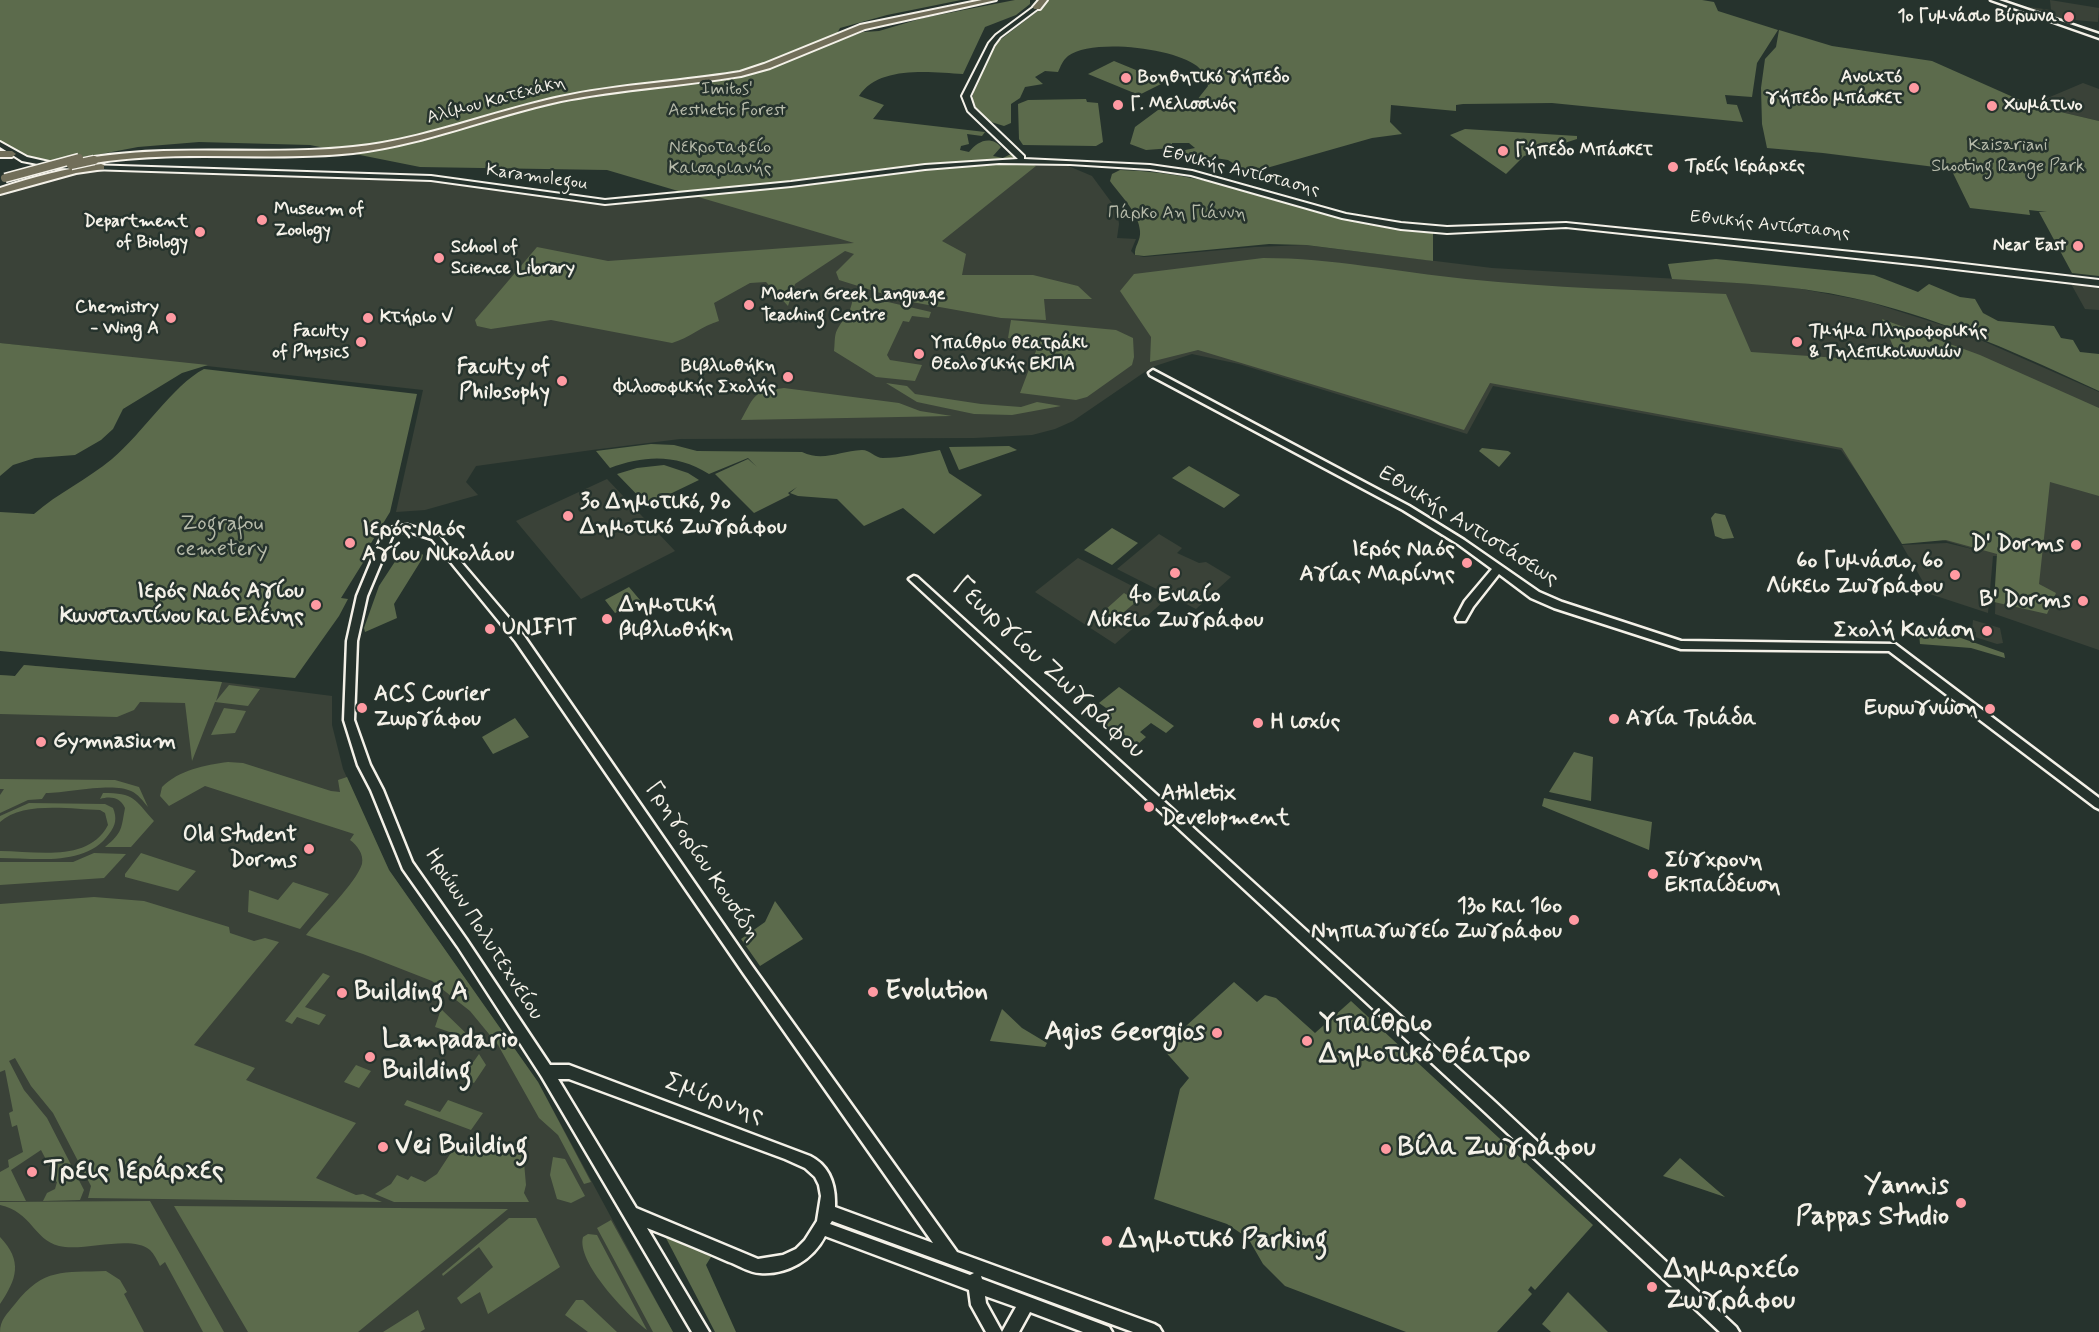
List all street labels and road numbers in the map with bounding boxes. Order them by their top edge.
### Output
street label: Αλίμου Κατεχάκη [424,72,568,130]
street label: Εθνικής Αντίστασης [1160,142,1322,202]
street label: Karamolegou [485,160,589,196]
street label: Εθνικής Αντίστασης [1689,207,1851,245]
street label: Εθνικής Αντιστάσεως [1373,461,1563,593]
street label: Γεωργίου Ζωγράφου [945,571,1151,767]
street label: Γρηγορίου Κουσίδη [639,777,765,947]
street label: Ηρώων Πολυτεχνείου [418,844,548,1026]
street label: Σμύρνης [660,1067,768,1133]

